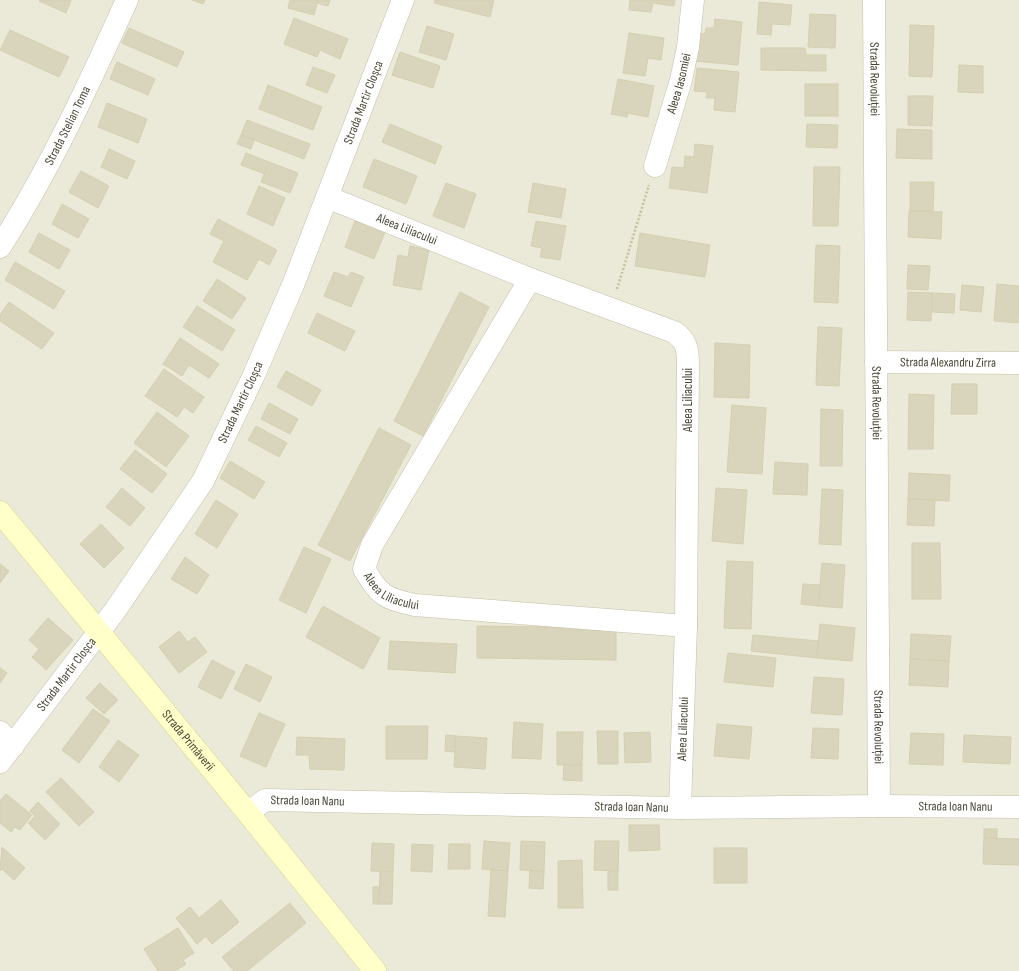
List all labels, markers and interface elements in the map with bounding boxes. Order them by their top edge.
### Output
street label: Strada Revoluției [866,42,883,116]
street label: Aleea Iasomiei [663,52,694,117]
street label: Strada Martir Cloșca [340,59,387,147]
street label: Strada Stelian Toma [41,84,94,168]
street label: Aleea Liliacului [373,209,439,249]
street label: Strada Alexandru Zirra [900,354,996,371]
street label: Strada Martir Cloșca [214,359,267,446]
street label: Strada Revoluției [868,366,885,440]
street label: Aleea Liliacului [680,368,696,433]
street label: Aleea Liliacului [359,569,419,613]
street label: Strada Martir Cloșca [33,634,100,714]
street label: Strada Revoluției [870,690,887,764]
street label: Aleea Liliacului [674,697,692,762]
street label: Strada Primăverii [158,707,218,774]
street label: Strada Ioan Nanu [270,792,345,810]
street label: Strada Ioan Nanu [594,798,669,816]
street label: Strada Ioan Nanu [918,798,993,815]

